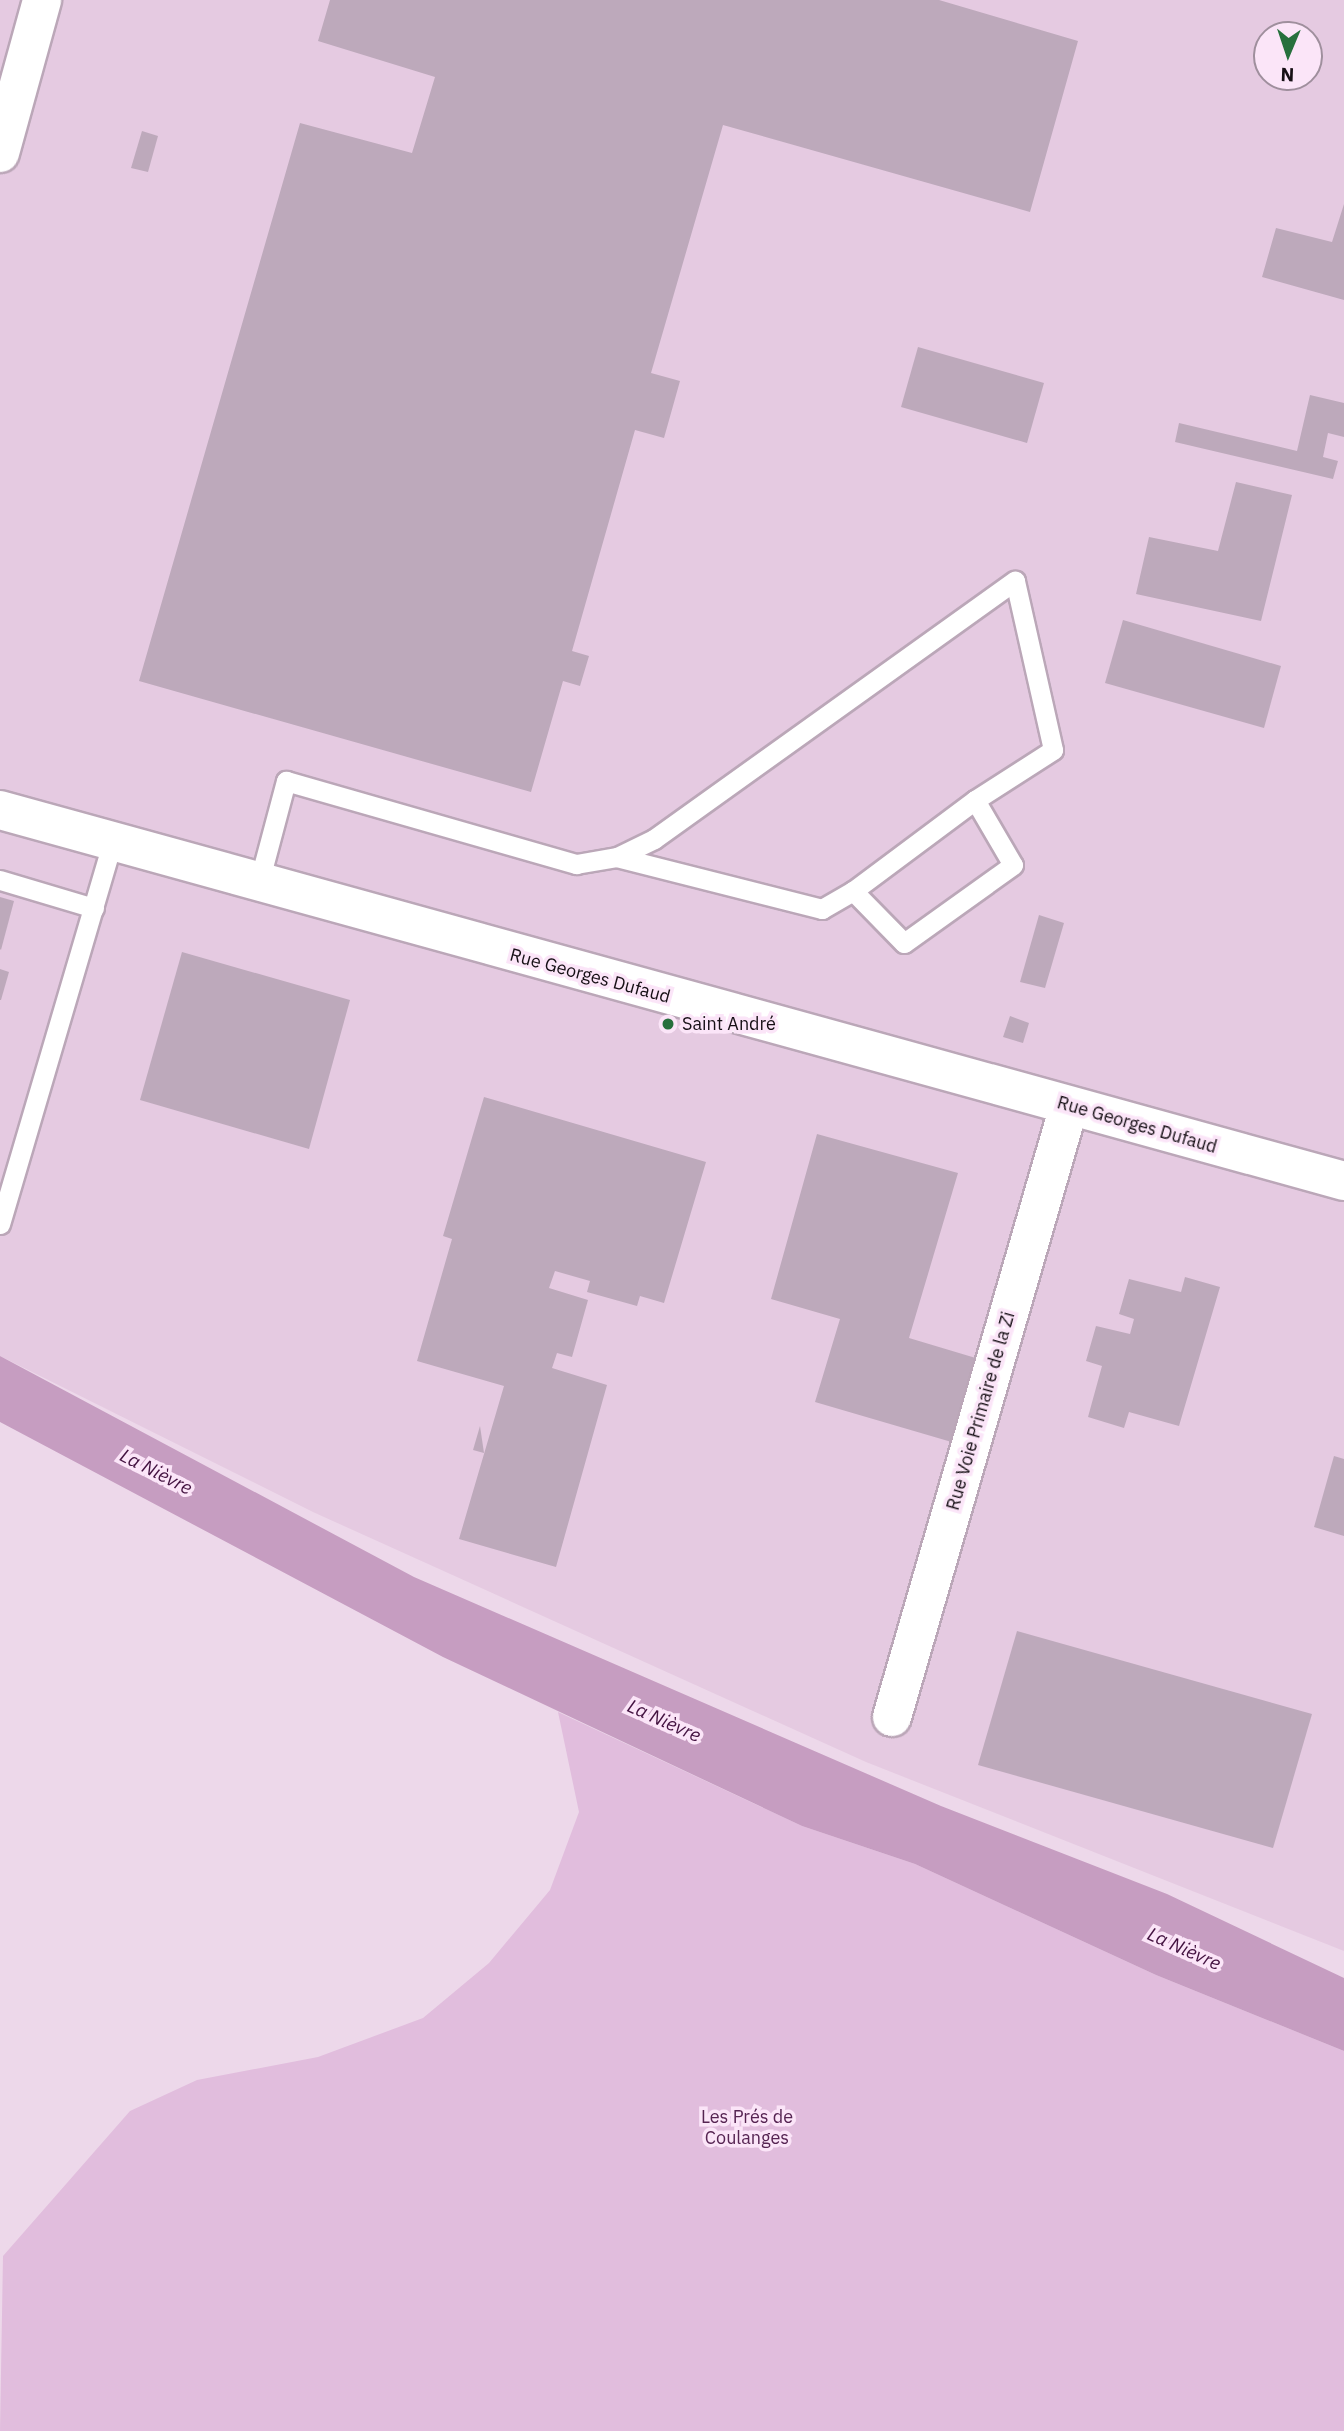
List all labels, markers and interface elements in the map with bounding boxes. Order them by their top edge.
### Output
north arrow [1253,21,1323,91]
text: N [1280,63,1295,87]
street label: Rue Georges Dufaud [507,944,673,1008]
place label: Saint André [682,1013,776,1035]
marker: Saint André [660,1016,676,1032]
street label: Rue Georges Dufaud [1055,1092,1219,1158]
street label: Rue Voie Primaire de la Zi [942,1309,1020,1513]
water label: La Nièvre [116,1444,196,1500]
water label: La Nièvre [624,1695,704,1747]
water label: La Nièvre [1144,1923,1224,1975]
park label: Les Prés de Coulanges [701,2107,793,2150]

